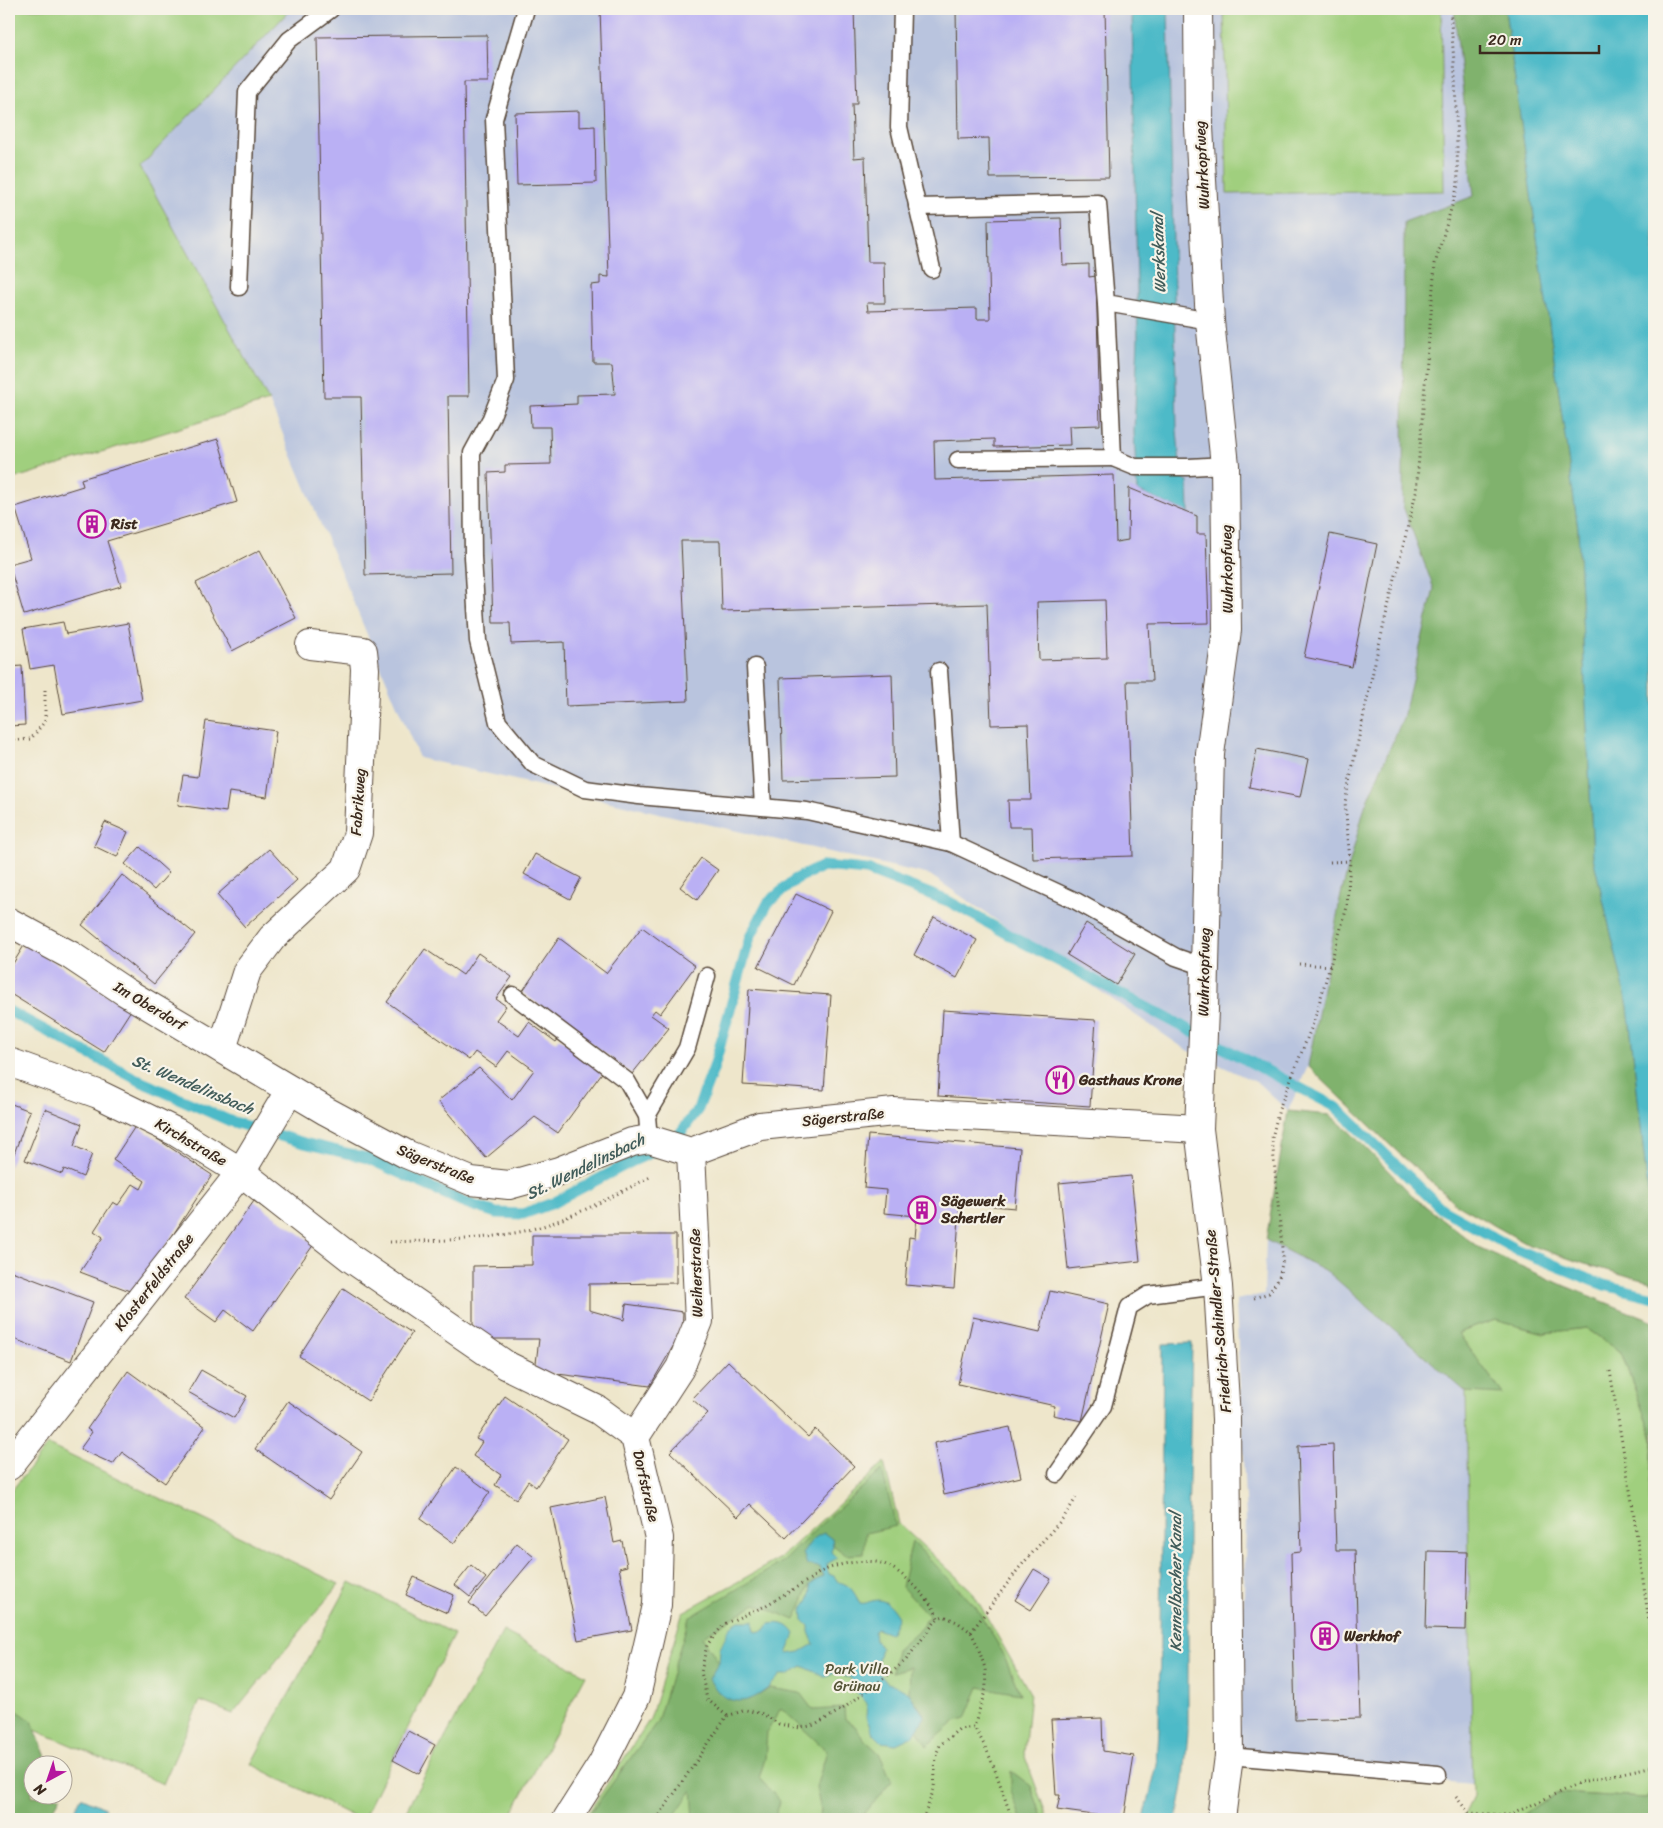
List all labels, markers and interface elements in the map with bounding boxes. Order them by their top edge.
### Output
scale bar [1480,22,1599,54]
text: 20 m [1488,27,1522,53]
street label: Wuhrkopfweg [1187,120,1217,210]
water label: Werkskanal [1142,209,1174,293]
building icon: Rist [77,509,107,539]
place label: Rist [110,511,138,537]
street label: Wuhrkopfweg [1213,524,1241,614]
street label: Fabrikweg [343,767,373,837]
street label: Wuhrkopfweg [1190,927,1218,1017]
street label: Im Oberdorf [108,973,193,1039]
water label: St. Wendelinsbach [128,1046,260,1124]
restaurant icon: Gasthaus Krone [1045,1065,1075,1095]
place label: Gasthaus Krone [1078,1067,1183,1093]
street label: Sägerstraße [801,1100,885,1134]
street label: Kirchstraße [150,1111,232,1173]
water label: St. Wendelinsbach [521,1124,651,1208]
street label: Sägerstraße [393,1137,479,1191]
place label: Sägewerk Schertler [940,1188,1006,1231]
building icon: Sägewerk Schertler [907,1195,937,1225]
street label: Klosterfeldstraße [107,1227,201,1337]
street label: Weiherstraße [681,1228,711,1318]
street label: Friedrich-Schindler-Straße [1197,1228,1239,1414]
street label: Dorfstraße [625,1447,667,1525]
water label: Kennelbacher Kanal [1161,1509,1190,1652]
building icon: Werkhof [1310,1621,1340,1651]
place label: Werkhof [1344,1623,1402,1649]
park label: Park Villa Grünau [825,1656,889,1699]
north arrow [22,1756,72,1806]
text: N [28,1777,52,1803]

